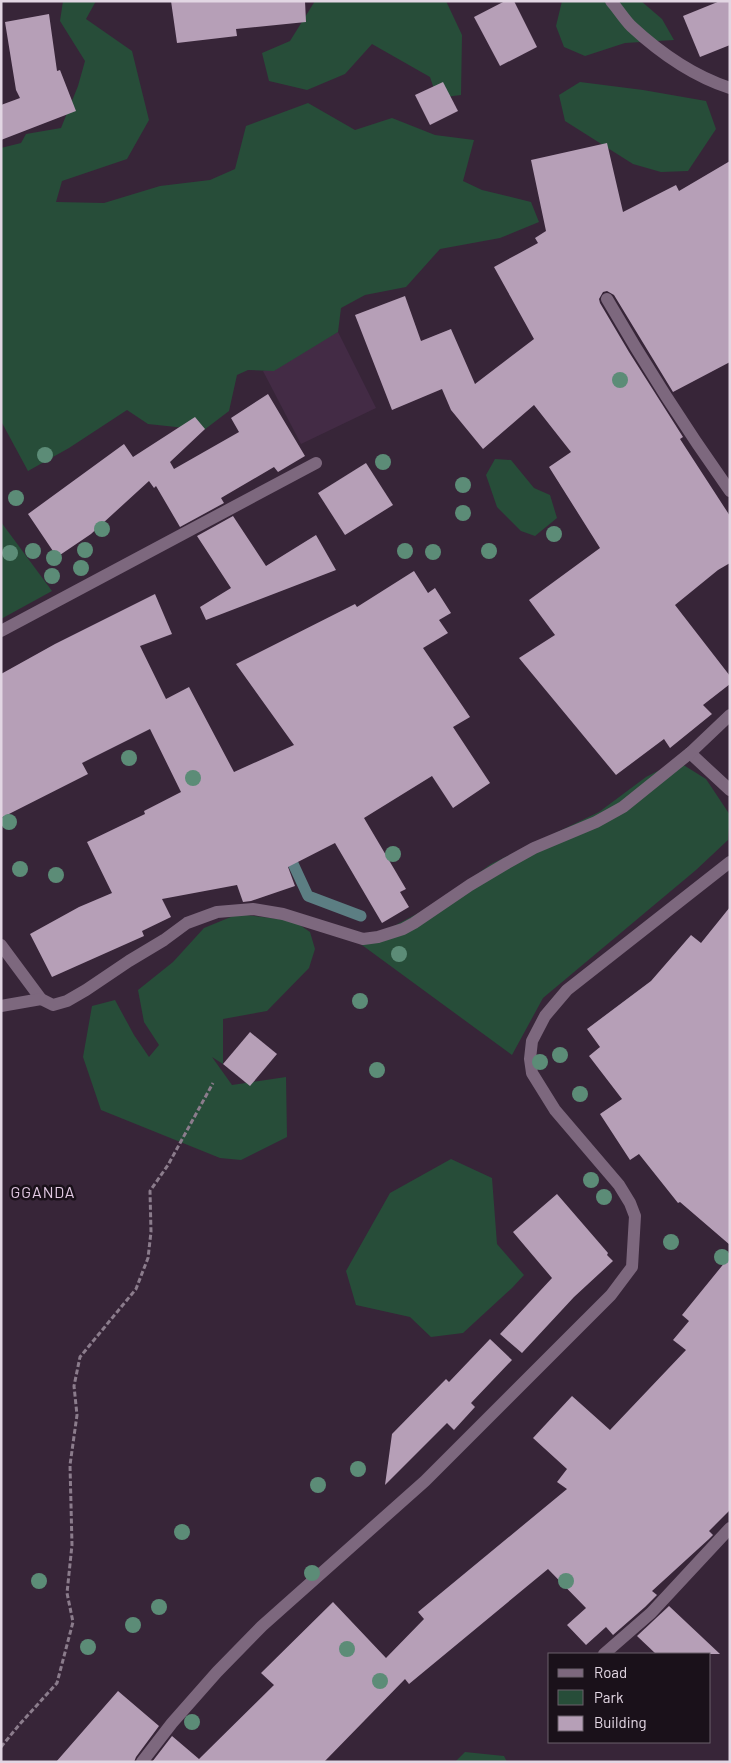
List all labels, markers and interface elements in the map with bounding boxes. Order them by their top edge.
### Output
district label: GGANDA [10,1182,76,1201]
legend [548,1653,711,1743]
text: Road [594,1663,627,1681]
text: Park [594,1688,624,1706]
text: Building [594,1713,647,1731]

